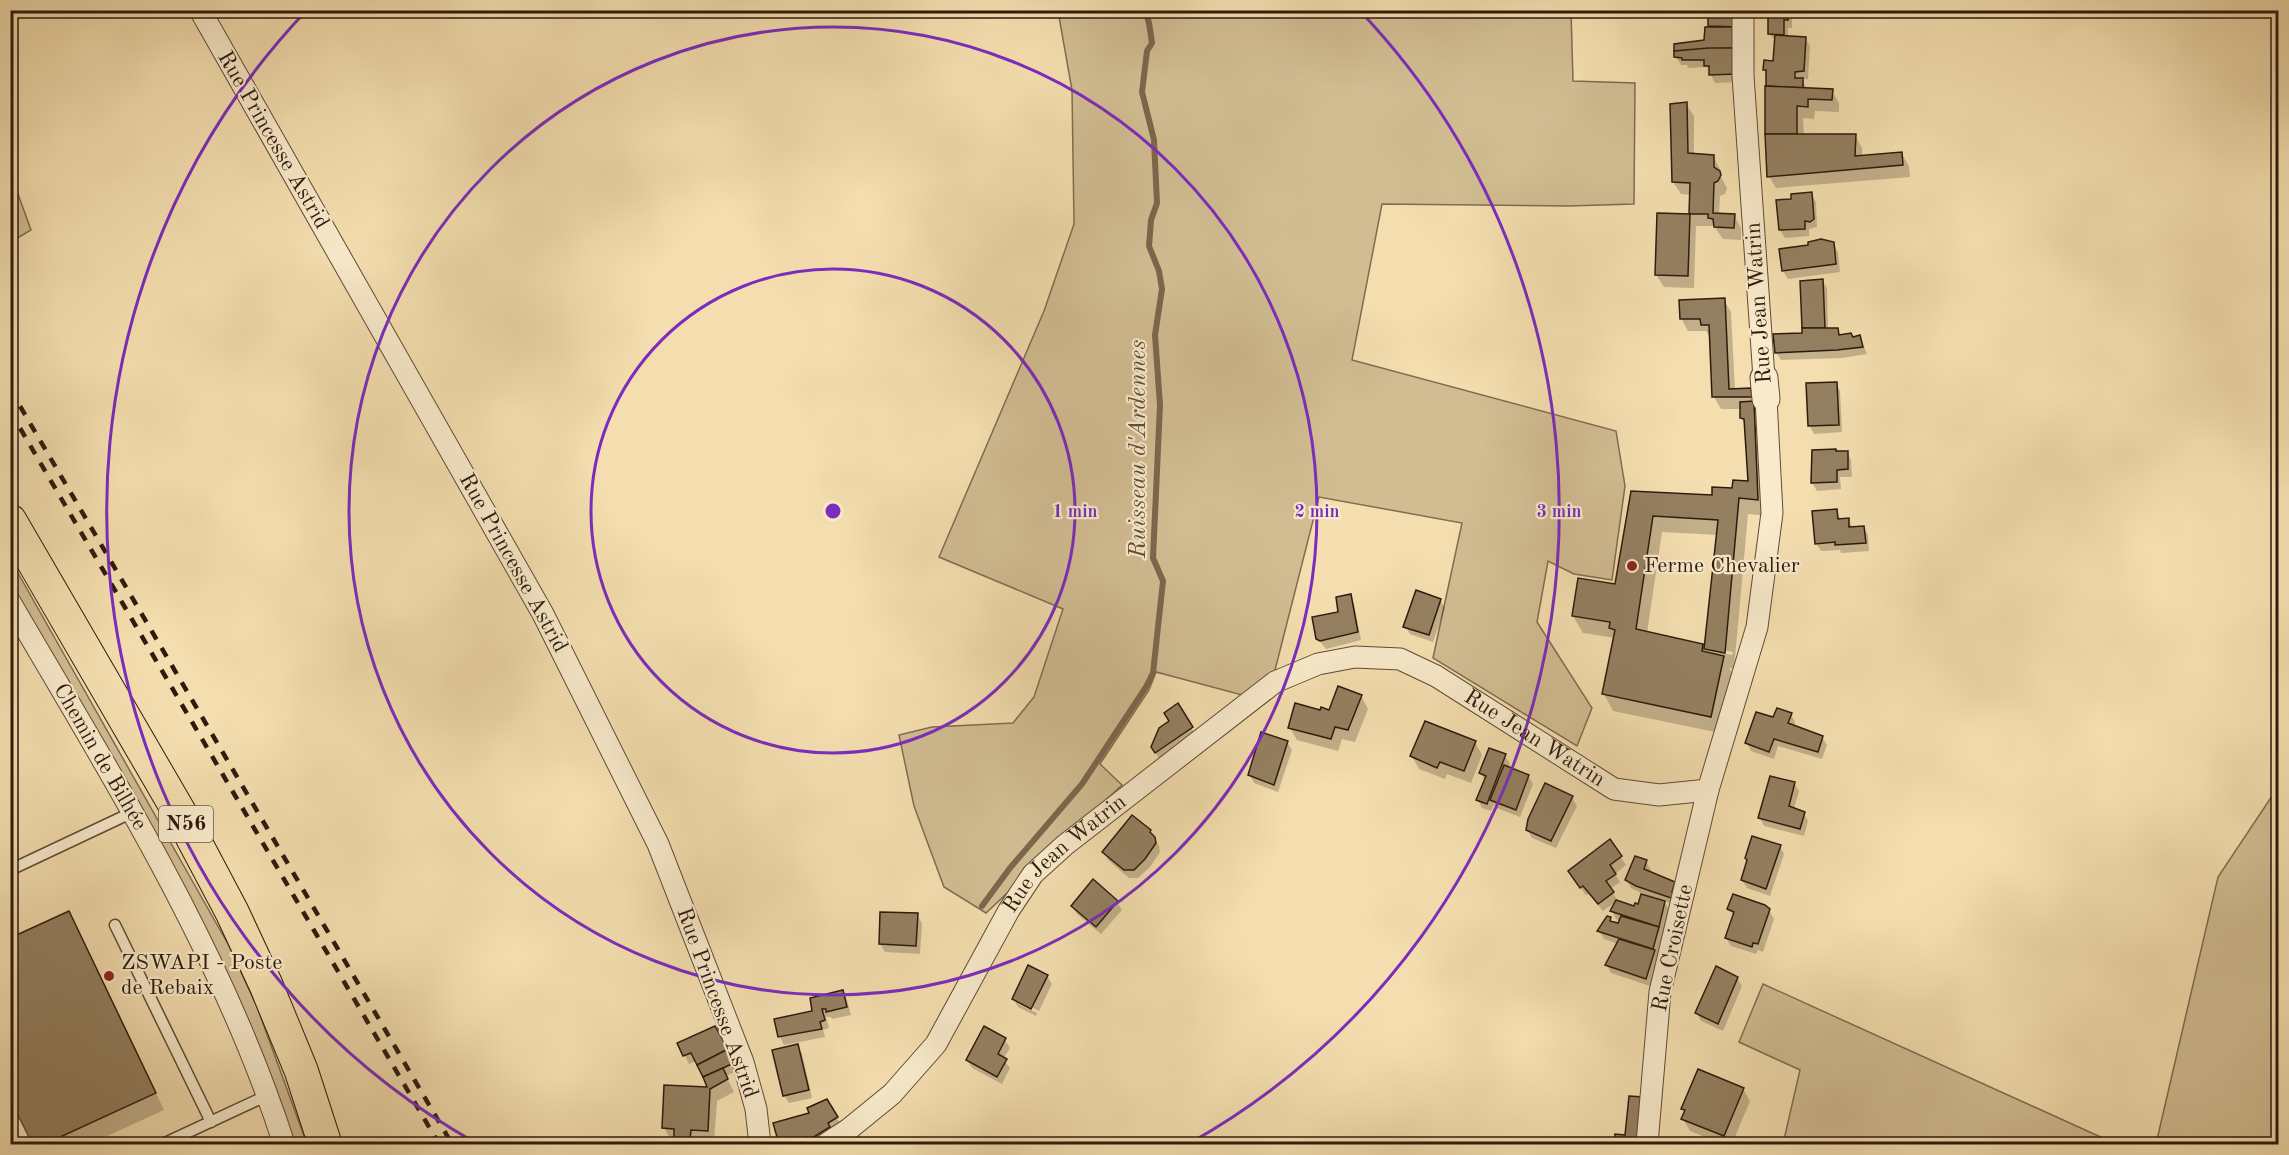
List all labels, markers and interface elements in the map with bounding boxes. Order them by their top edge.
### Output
street label: Rue Princesse Astrid [213,47,333,233]
street label: Rue Jean Watrin [1742,221,1776,384]
water label: Ruisseau d'Ardennes [1127,340,1151,559]
street label: Rue Princesse Astrid [455,470,571,656]
centre of rings [823,501,843,521]
text: 1 min [1052,503,1098,521]
text: 2 min [1294,503,1340,521]
text: 3 min [1536,503,1582,521]
place label: Ferme Chevalier [1644,555,1800,577]
marker: Ferme Chevalier [1625,559,1639,573]
street label: Chemin de Bilhée [49,680,151,834]
street label: Rue Jean Watrin [1460,686,1609,791]
street label: Rue Jean Watrin [999,791,1131,917]
road number: N56 [159,806,213,842]
street label: Rue Croisette [1649,882,1697,1014]
street label: Rue Princesse Astrid [672,905,762,1101]
place label: ZSWAPI - Poste de Rebaix [121,952,282,999]
marker: ZSWAPI - Poste de Rebaix [102,969,116,983]

